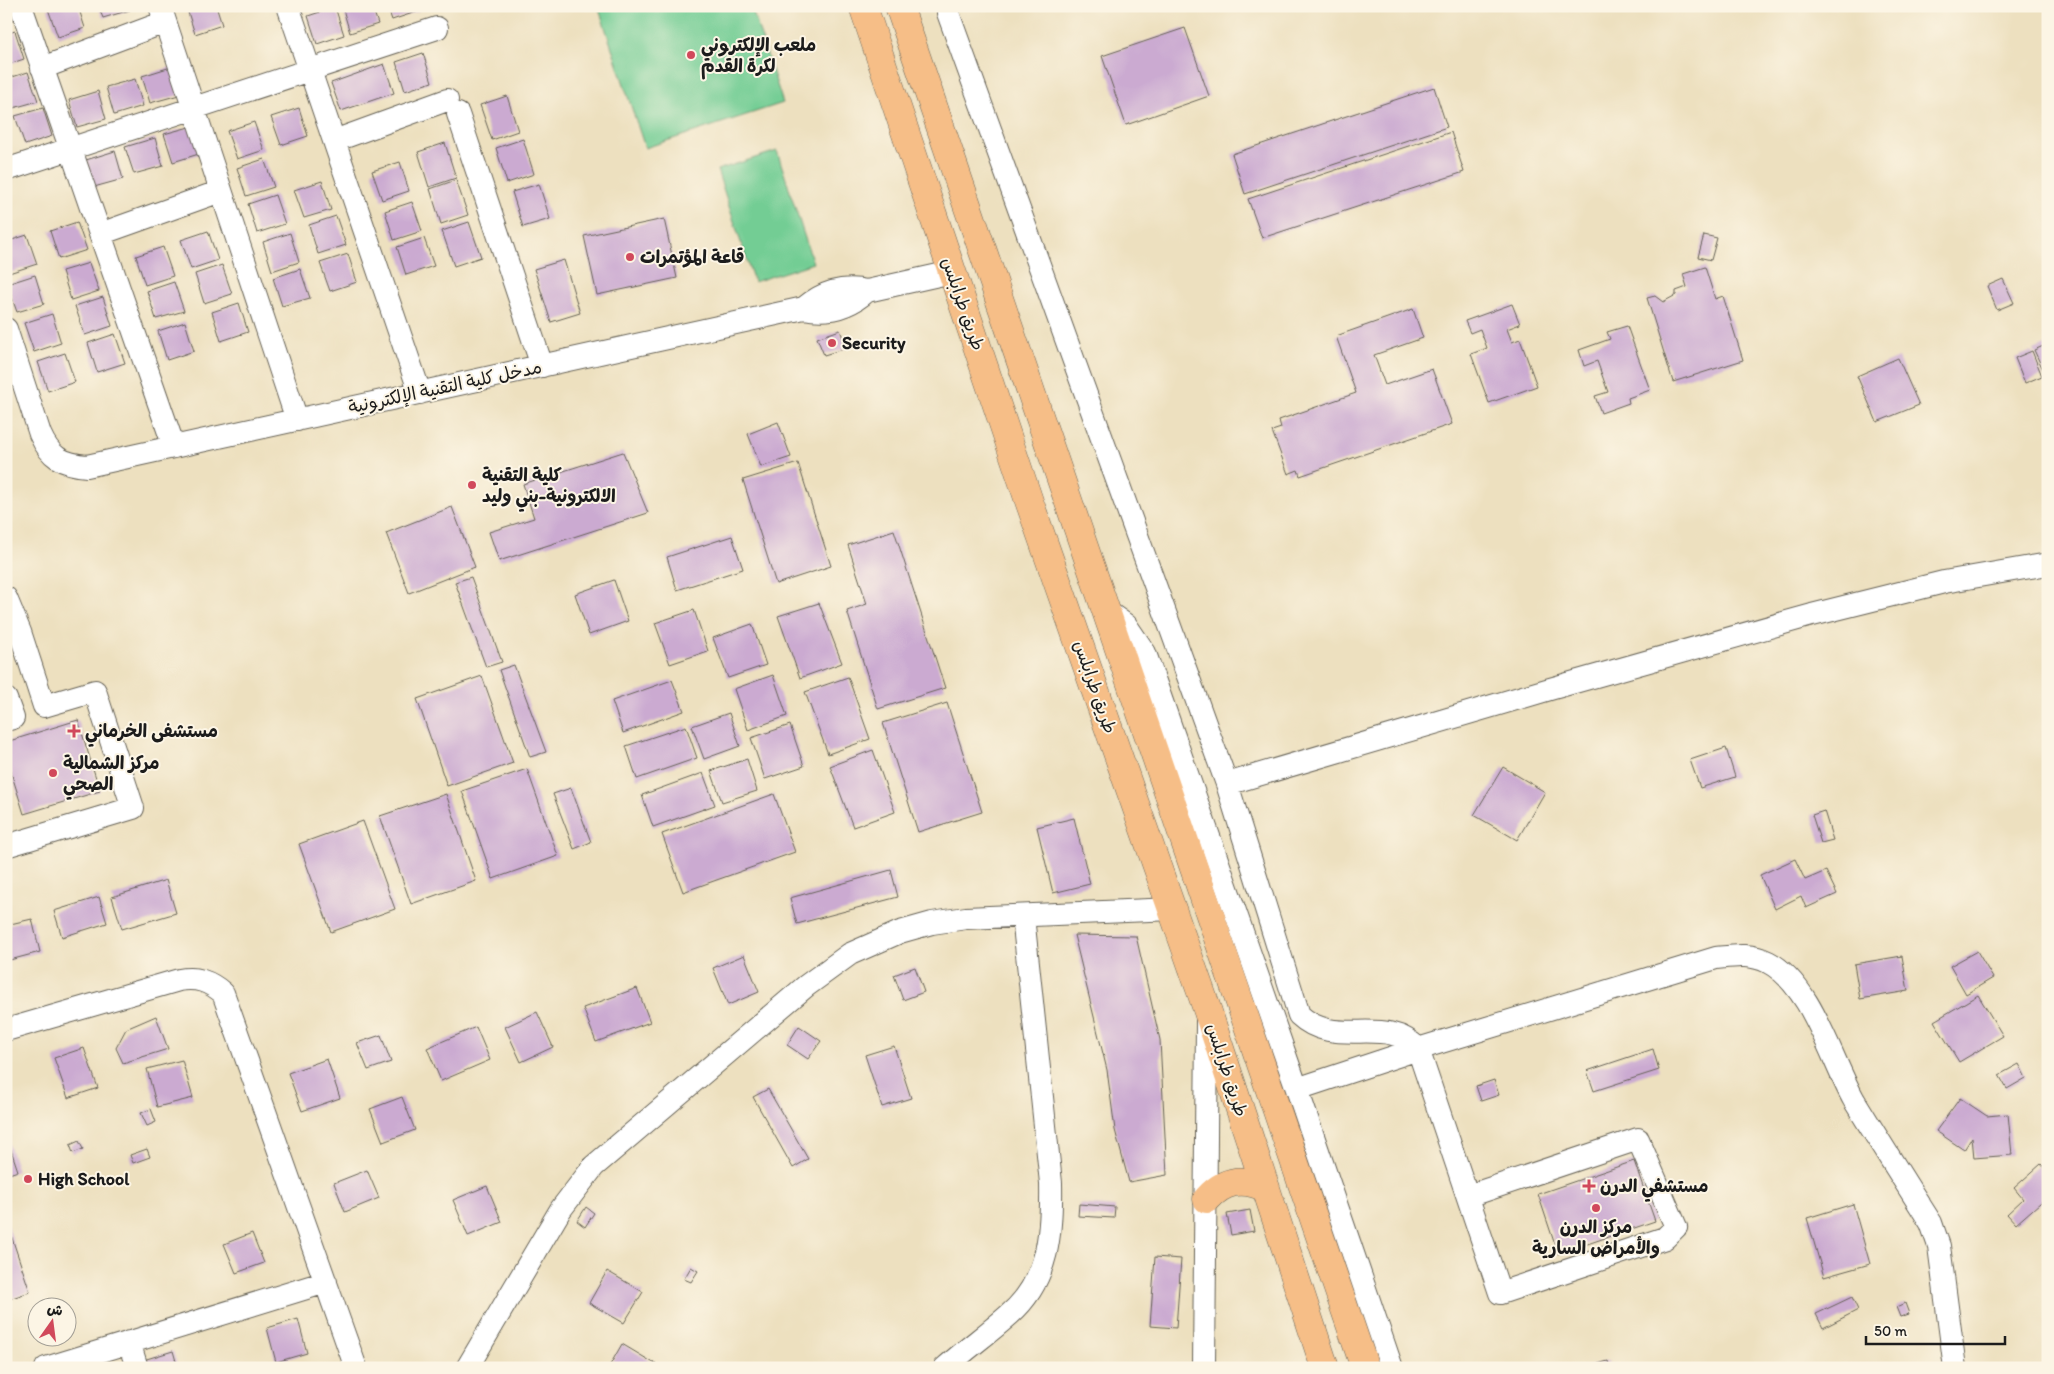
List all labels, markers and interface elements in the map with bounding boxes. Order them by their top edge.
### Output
place label: ملعب الإلكتروني لكرة القدم [701,34,816,80]
marker: ملعب الإلكتروني لكرة القدم [685,49,697,61]
place label: قاعة المؤتمرات [640,246,744,268]
marker: قاعة المؤتمرات [624,251,636,263]
street label: طريق طرابلس [937,255,989,353]
place label: Security [842,332,906,354]
marker: Security [826,337,838,349]
street label: مدخل كلية التقنية الإلكترونية [346,356,544,418]
place label: كلية التقنية الالكترونية-بني وليد [482,464,616,512]
marker: كلية التقنية الالكترونية-بني وليد [466,479,478,491]
street label: طريق طرابلس [1069,638,1121,736]
place label: مستشفى الخرماني [85,720,218,747]
marker: مستشفى الخرماني [67,724,81,738]
place label: مركز الشمالية الصحي [63,752,160,800]
marker: مركز الشمالية الصحي [47,767,59,779]
street label: طريق طرابلس [1202,1020,1252,1120]
place label: High School [38,1168,130,1190]
marker: High School [22,1173,34,1185]
place label: مستشفي الدرن [1600,1175,1708,1202]
marker: مستشفي الدرن [1582,1179,1596,1193]
marker: مركز الدرن والأمراض السارية [1590,1202,1602,1214]
place label: مركز الدرن والأمراض السارية [1532,1216,1660,1259]
north arrow [28,1296,78,1346]
text: ش [45,1300,65,1320]
scale bar [1866,1314,2005,1346]
text: 50 m [1874,1322,1907,1340]

